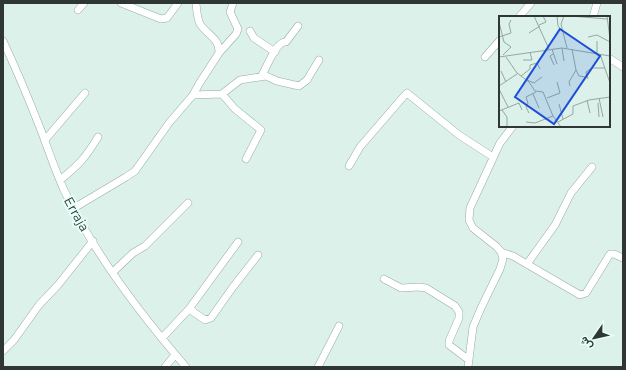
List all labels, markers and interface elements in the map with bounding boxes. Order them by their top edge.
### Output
inset map [499,16,610,127]
street label: Erraja [61,194,93,234]
north arrow [574,318,614,358]
text: ش [576,334,595,353]

